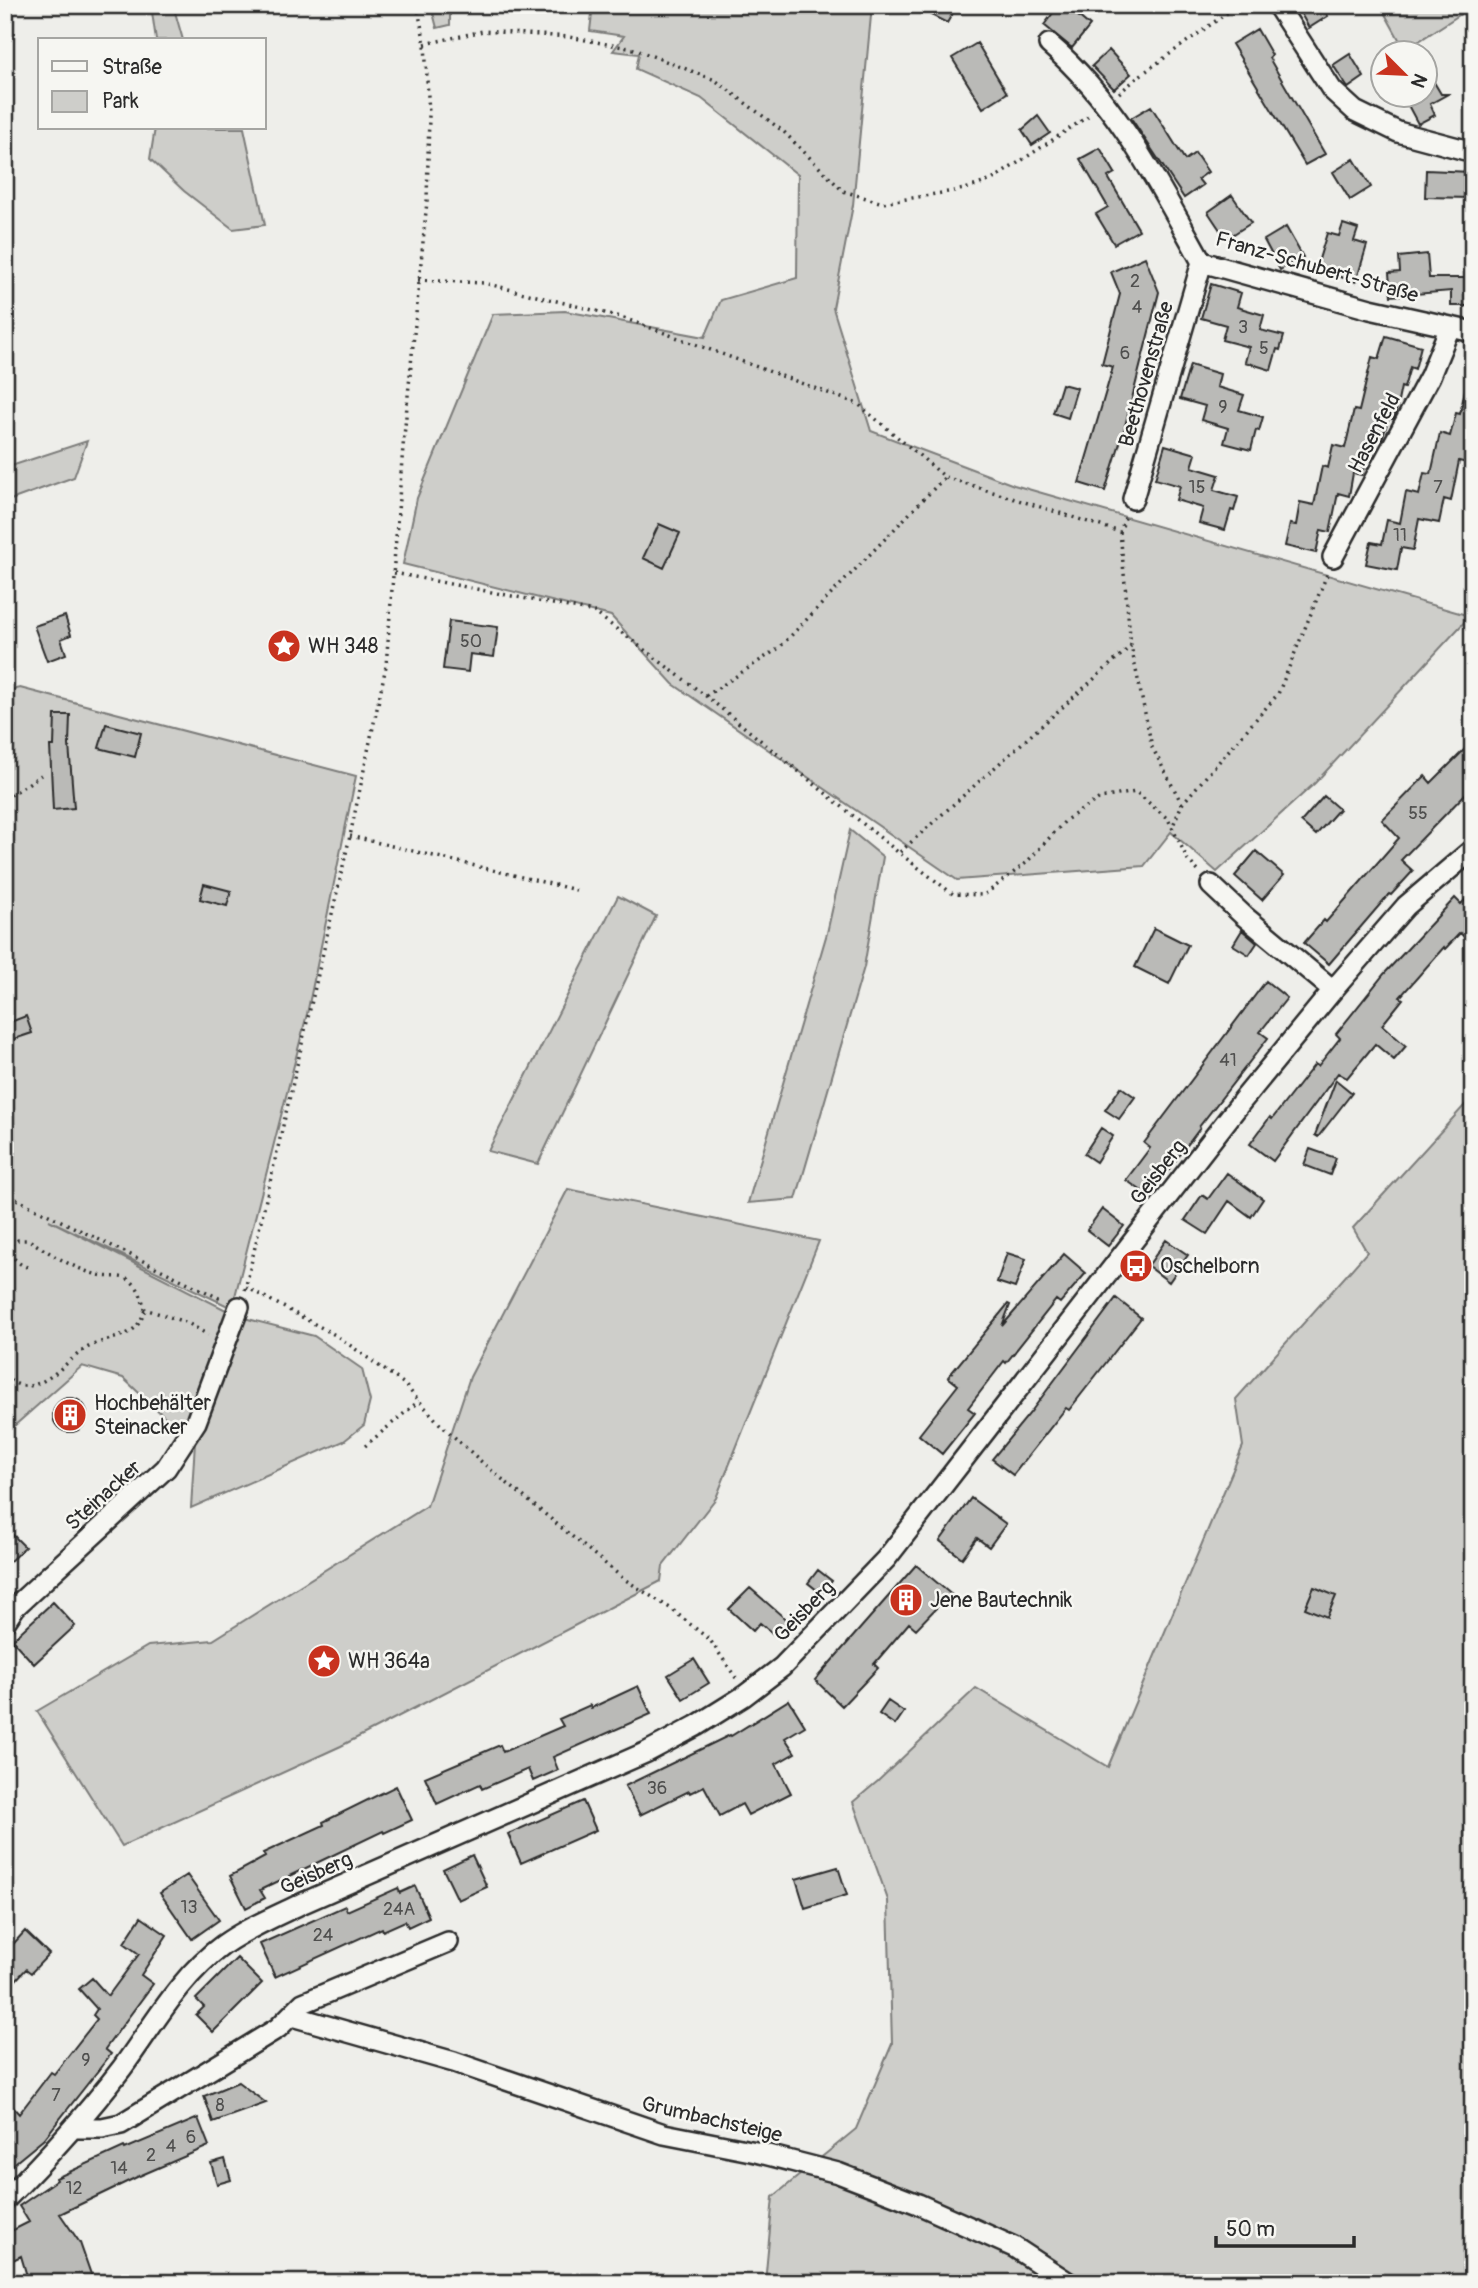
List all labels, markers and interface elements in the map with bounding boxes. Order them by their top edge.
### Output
legend [38,38,266,130]
north arrow [1370,38,1440,108]
text: Straße [102,54,162,81]
text: N [1405,70,1432,91]
text: Park [102,88,139,115]
street label: Franz-Schubert-Straße [1212,226,1422,310]
house number: 2 [1130,270,1140,293]
house number: 4 [1132,296,1143,319]
street label: Beethovenstraße [1113,298,1180,450]
house number: 3 [1238,316,1248,339]
house number: 5 [1259,337,1269,360]
house number: 6 [1120,342,1130,365]
street label: Hasenfeld [1342,388,1407,478]
house number: 9 [1218,396,1228,419]
house number: 15 [1189,476,1205,499]
house number: 7 [1433,476,1443,499]
house number: 11 [1393,524,1407,547]
place icon: WH 348 [265,627,303,665]
house number: 50 [460,630,482,653]
place label: WH 348 [308,633,378,660]
house number: 55 [1408,802,1428,825]
house number: 41 [1219,1049,1237,1072]
street label: Geisberg [1124,1134,1192,1211]
bus stop icon: Oschelborn [1117,1247,1155,1285]
place label: Oschelborn [1160,1253,1260,1280]
place label: Hochbehälter Steinacker [94,1390,211,1441]
building icon: Hochbehälter Steinacker [51,1396,89,1434]
street label: Steinacker [60,1454,147,1537]
street label: Geisberg [768,1575,841,1648]
building icon: Jene Bautechnik [887,1581,925,1619]
place label: Jene Bautechnik [930,1587,1073,1614]
place icon: WH 364a [305,1642,343,1680]
place label: WH 364a [348,1648,430,1675]
house number: 36 [647,1777,667,1800]
street label: Geisberg [276,1846,356,1901]
house number: 13 [180,1896,198,1919]
house number: 24A [383,1898,415,1921]
house number: 24 [313,1924,334,1947]
house number: 9 [81,2049,91,2072]
house number: 7 [51,2084,61,2107]
street label: Grumbachsteige [639,2090,785,2149]
house number: 8 [215,2094,225,2117]
house number: 6 [186,2126,196,2149]
house number: 4 [166,2135,177,2158]
house number: 2 [146,2144,156,2167]
house number: 14 [110,2157,128,2180]
house number: 12 [65,2177,83,2200]
scale bar [1216,2204,1354,2248]
text: 50 m [1226,2216,1275,2243]

